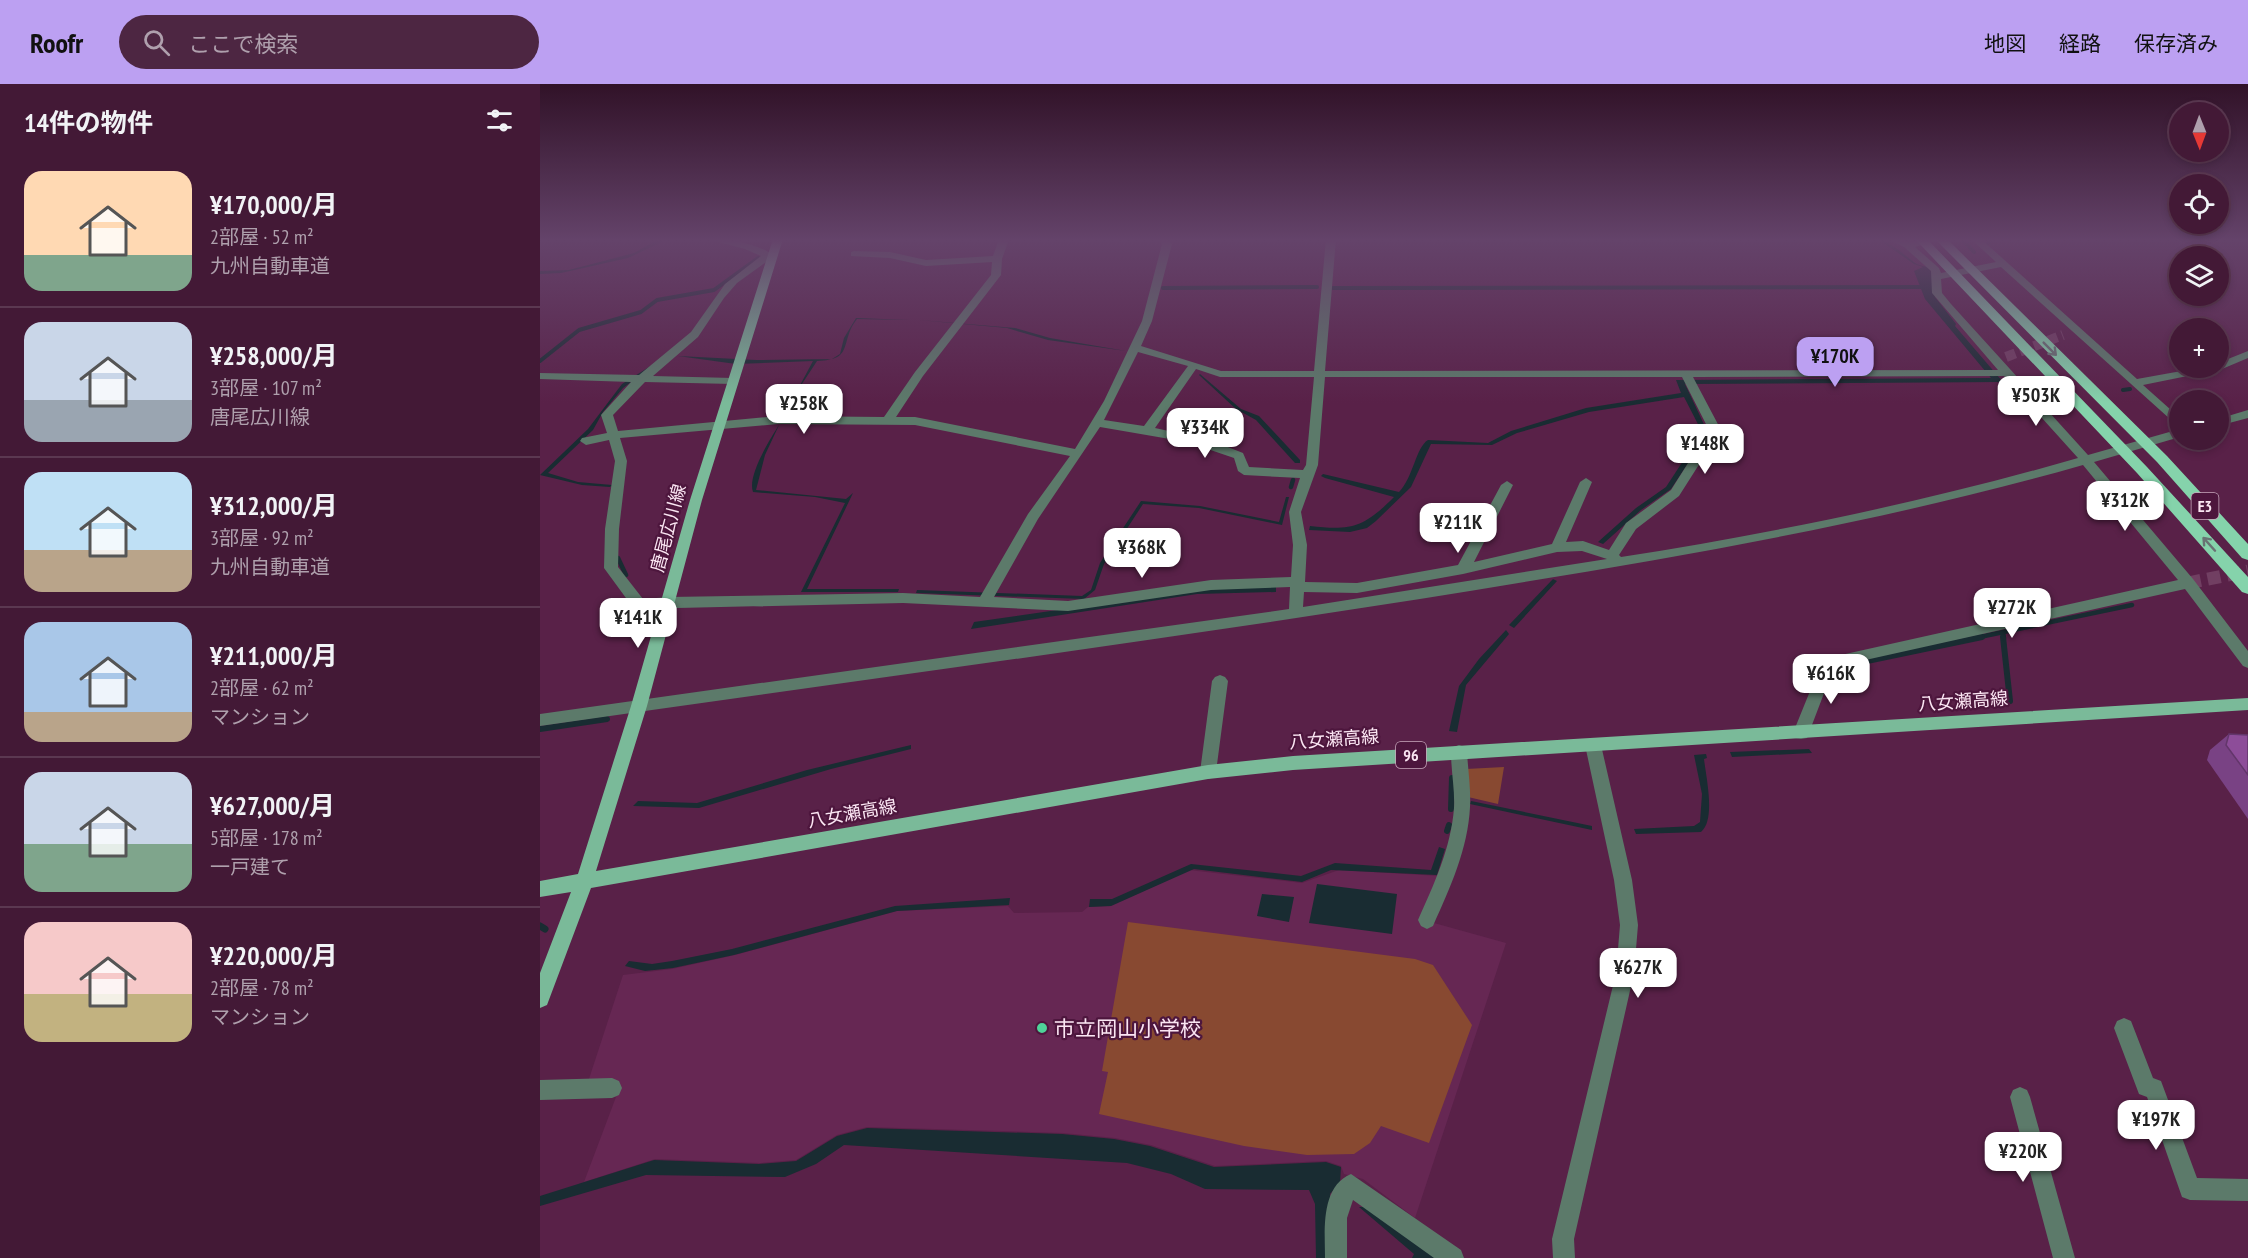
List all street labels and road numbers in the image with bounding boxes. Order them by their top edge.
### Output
street label: 唐尾広川線 [645,482,691,574]
road number: E3 [2192,493,2218,519]
street label: 八女瀬高線 [1917,686,2009,716]
street label: 八女瀬高線 [1288,724,1380,754]
road number: 96 [1396,742,1426,768]
street label: 八女瀬高線 [806,794,898,832]

